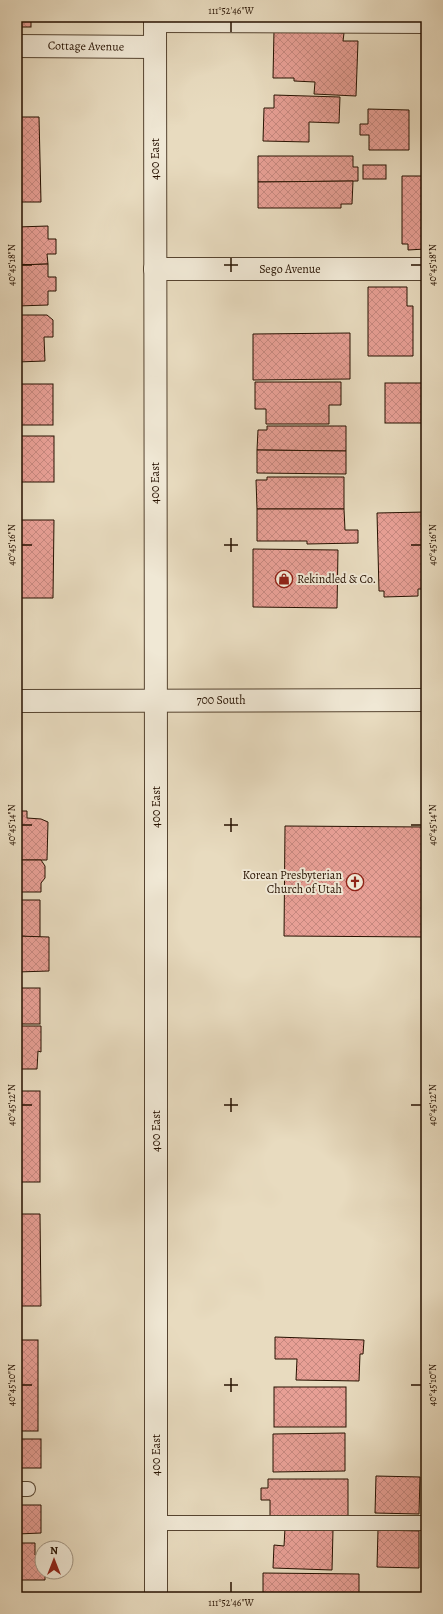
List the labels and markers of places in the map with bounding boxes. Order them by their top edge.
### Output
shop icon: Rekindled & Co. [274,569,294,589]
place label: Rekindled & Co. [297,571,376,587]
place label: Korean Presbyterian Church of Utah [243,867,343,897]
church icon: Korean Presbyterian Church of Utah [345,872,365,892]

